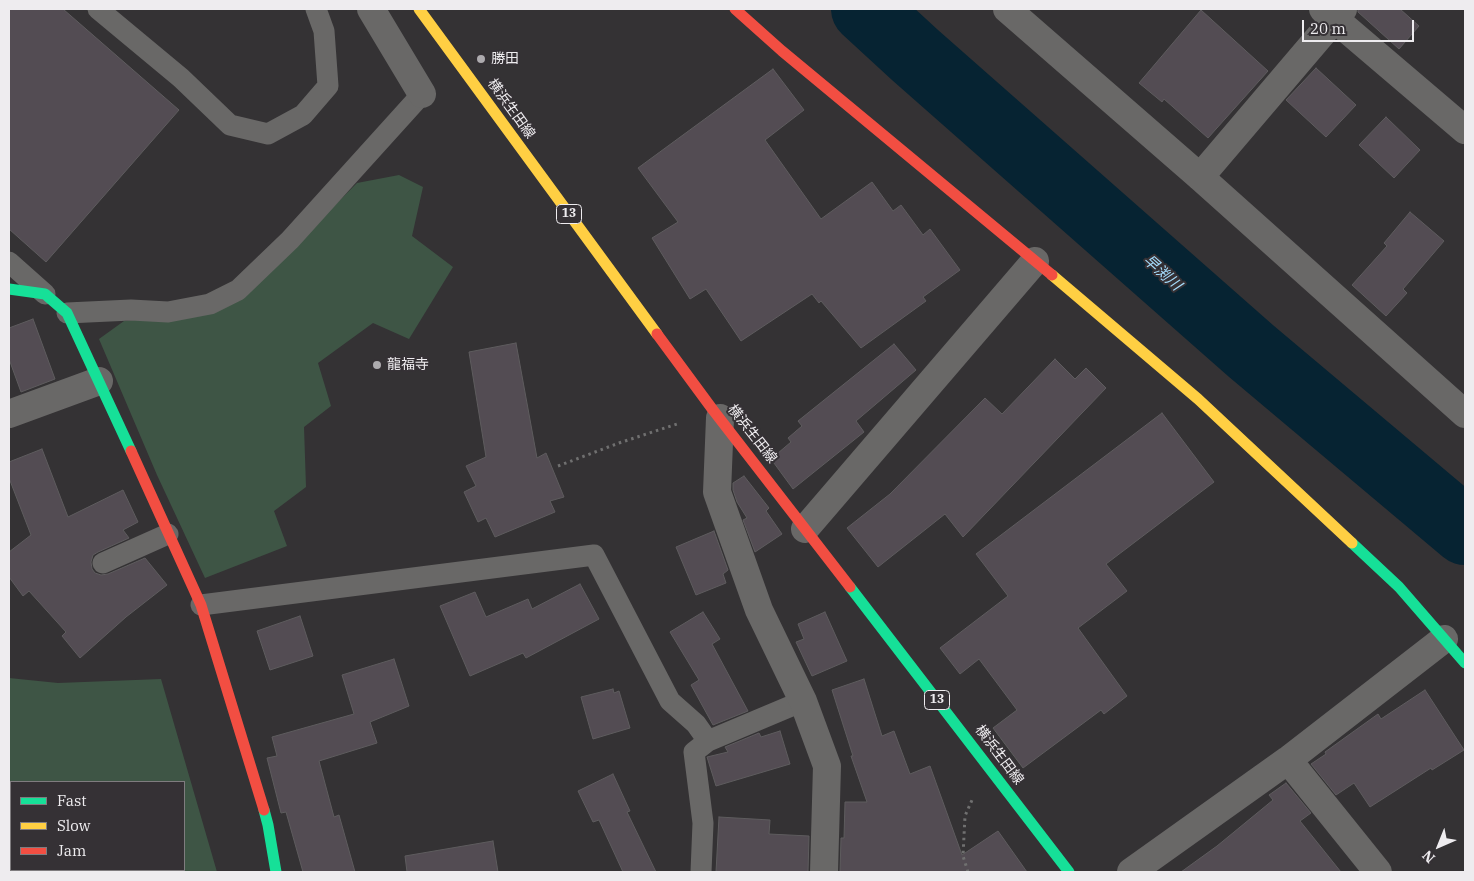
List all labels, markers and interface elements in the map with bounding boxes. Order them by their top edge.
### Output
scale bar [1304,10,1416,42]
text: 20 m [1310,19,1346,38]
place label: 勝田 [491,51,519,67]
marker: 勝田 [475,53,487,65]
street label: 横浜生田線 [484,76,538,142]
road number: 13 [556,204,582,223]
water label: 早渕川 [1139,251,1185,295]
place label: 龍福寺 [387,357,429,373]
marker: 龍福寺 [371,359,383,371]
street label: 横浜生田線 [724,401,780,467]
road number: 13 [924,690,950,710]
street label: 横浜生田線 [971,722,1027,788]
legend [10,781,185,871]
text: Fast [57,791,87,810]
text: Slow [57,816,90,835]
north arrow [1414,821,1464,871]
text: Jam [57,841,86,860]
text: N [1418,846,1439,867]

